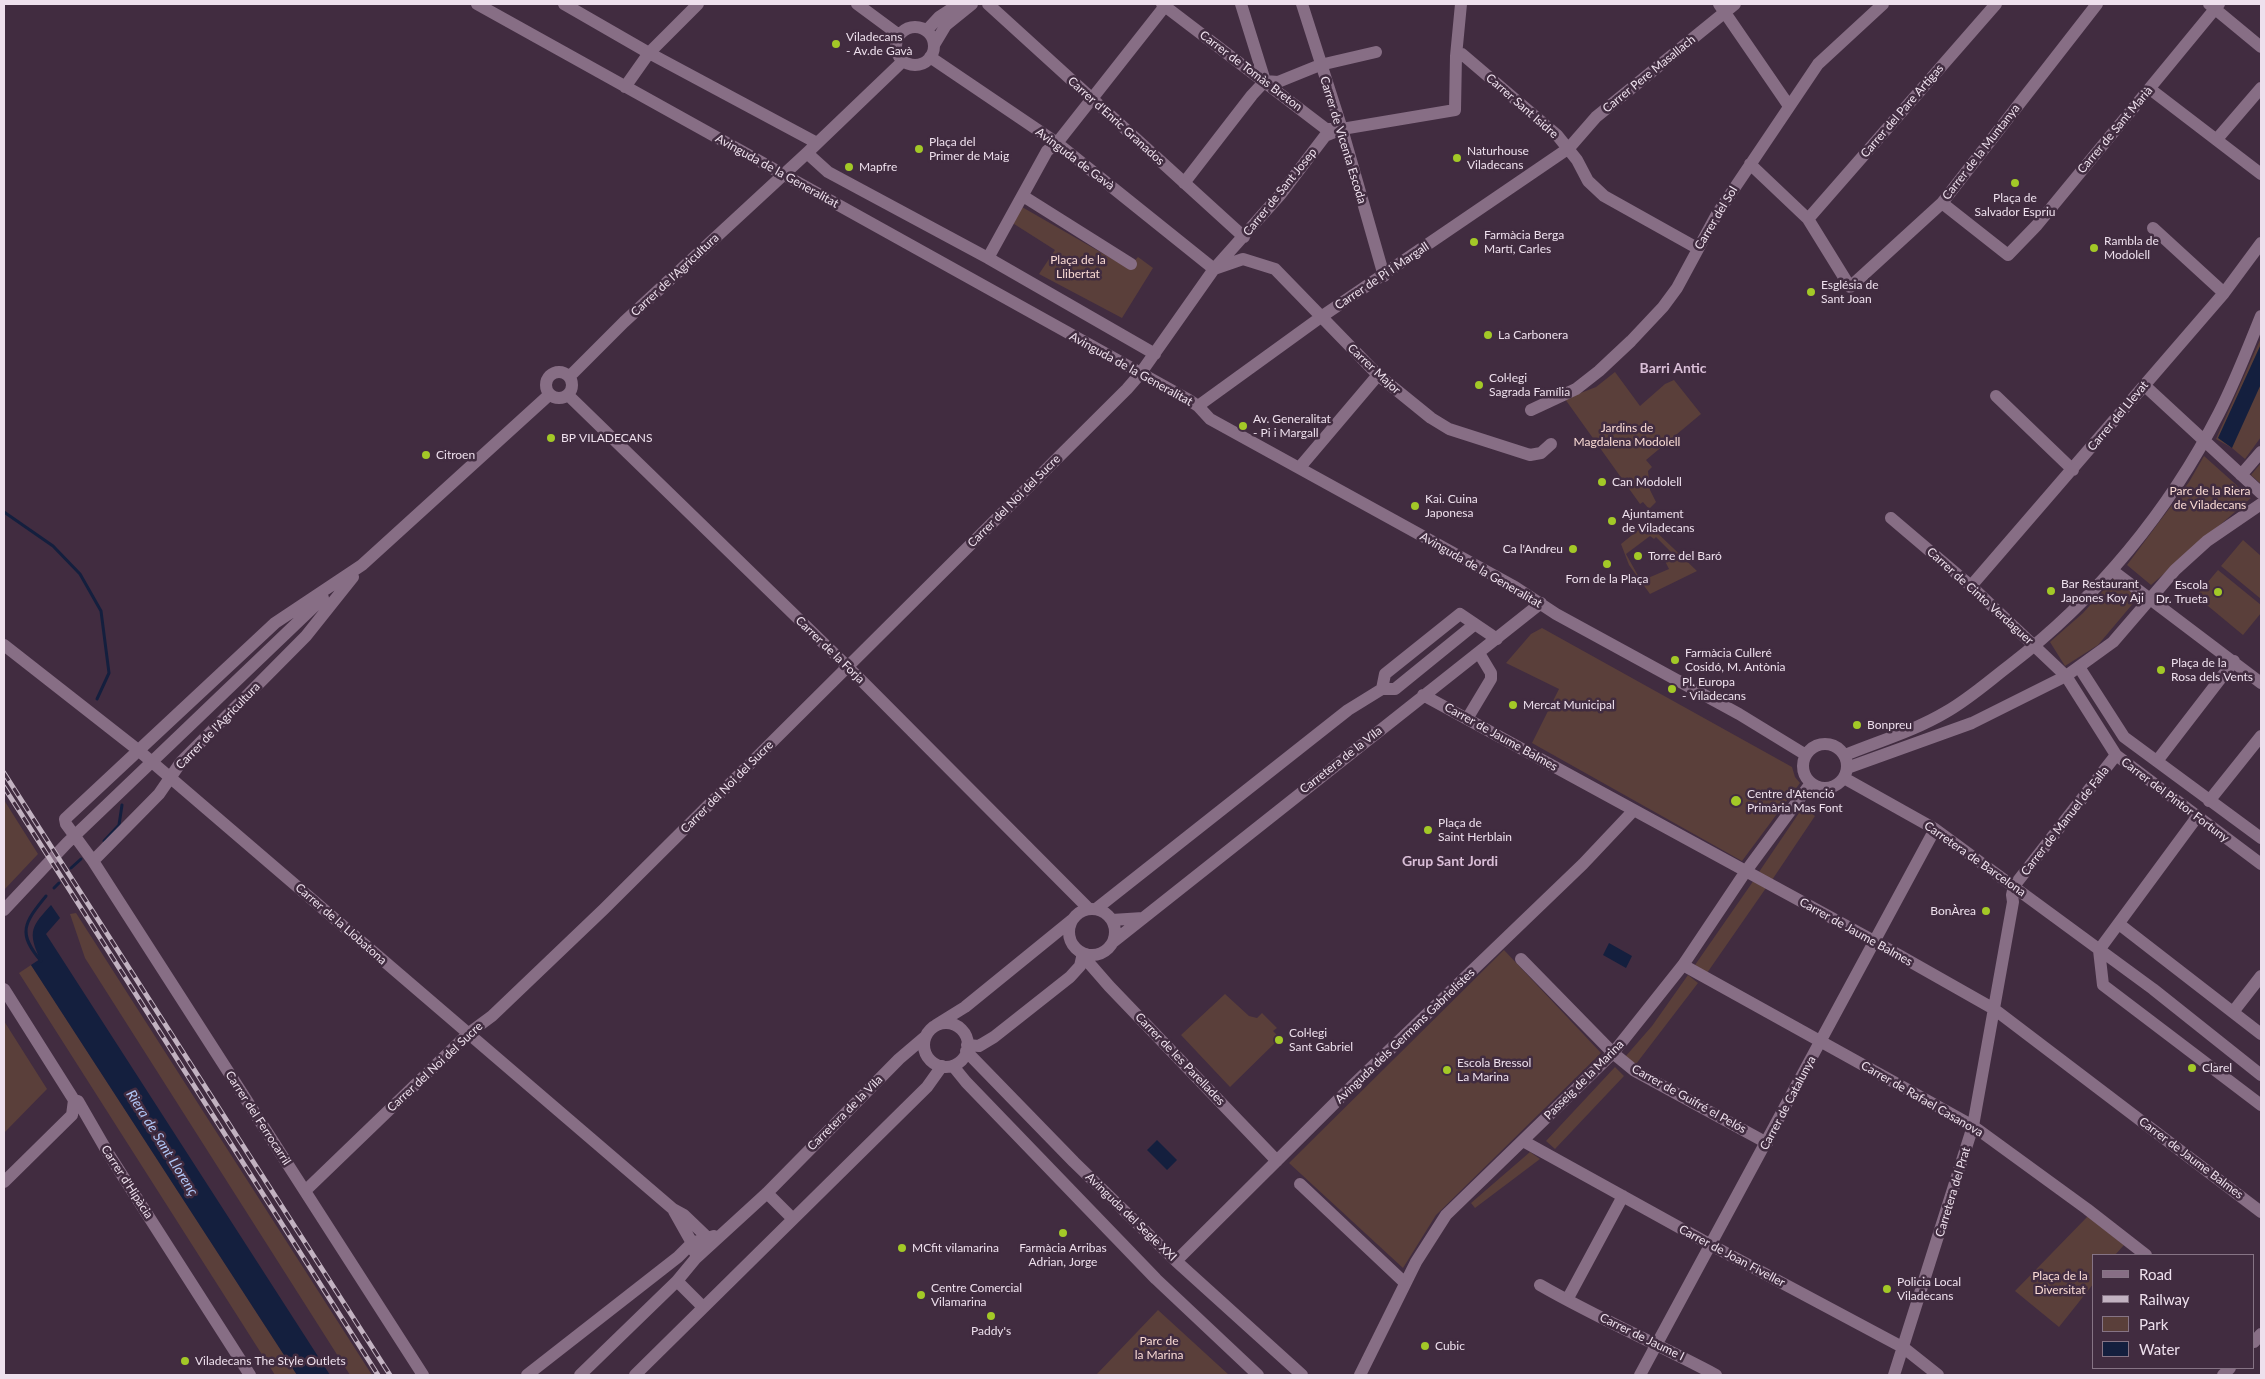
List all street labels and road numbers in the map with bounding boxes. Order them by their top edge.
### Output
street label: Carrer de Tomàs Breton [1197,28,1305,114]
street label: Carrer Pere Masallach [1600,32,1698,116]
street label: Carrer del Pare Artigas [1858,61,1946,161]
street label: Carrer Sant Isidre [1483,71,1561,141]
street label: Carrer d'Enric Granados [1065,74,1167,168]
street label: Carrer de Vicenta Escoda [1317,75,1369,205]
street label: Carrer de Sant Marià [2074,84,2156,176]
street label: Carrer de la Muntanya [1939,101,2023,203]
street label: Avinguda de Gavà [1033,125,1117,193]
street label: Avinguda de la Generalitat [713,131,841,211]
street label: Carrer de Sant Josep [1240,145,1320,239]
street label: Carrer del Sol [1691,184,1741,252]
street label: Carrer de l'Agricultura [628,230,722,320]
street label: Carrer de Pi i Margall [1332,239,1432,313]
street label: Avinguda de la Generalitat [1067,329,1195,409]
street label: Carrer Major [1345,341,1403,397]
street label: Carrer del Llevat [2085,378,2151,454]
street label: Carrer del Noi del Sucre [965,452,1063,550]
street label: Avinguda de la Generalitat [1417,529,1545,611]
street label: Carrer de Cinto Verdaguer [1924,544,2036,648]
street label: Carrer de la Forja [792,613,868,687]
street label: Carrer de l'Agricultura [173,680,263,772]
street label: Carrer de Jaume Balmes [1442,700,1560,774]
street label: Carretera de la Vila [1297,723,1385,797]
street label: Carrer del Noi del Sucre [678,738,776,836]
street label: Carrer del Pintor Fortuny [2118,755,2232,845]
street label: Carrer de Manuel de Falla [2018,764,2112,878]
street label: Carretera de Barcelona [1921,818,2029,900]
street label: Carrer de la Llobatona [292,880,390,968]
street label: Carrer de Jaume Balmes [1797,895,1915,969]
street label: Avinguda dels Germans Gabrielistes [1332,965,1478,1107]
street label: Carrer de les Parellades [1132,1010,1228,1108]
street label: Carrer del Noi del Sucre [384,1019,486,1115]
street label: Passeig de la Marina [1541,1037,1627,1123]
street label: Carrer de Catalunya [1757,1053,1819,1153]
street label: Carrer de Rafael Casanova [1858,1058,1986,1140]
street label: Carrer de Guifré el Pelós [1629,1062,1749,1136]
street label: Carrer del Ferrocarril [222,1068,294,1168]
street label: Carretera de la Vila [804,1072,886,1154]
street label: Carrer de Jaume Balmes [2136,1114,2246,1202]
street label: Carrer d'Hipàcia [98,1143,156,1221]
street label: Carretera del Prat [1932,1145,1974,1239]
street label: Avinguda del Segle XXI [1082,1170,1180,1264]
street label: Carrer de Joan Fiveller [1676,1222,1788,1290]
street label: Carrer de Jaume I [1597,1310,1687,1364]

